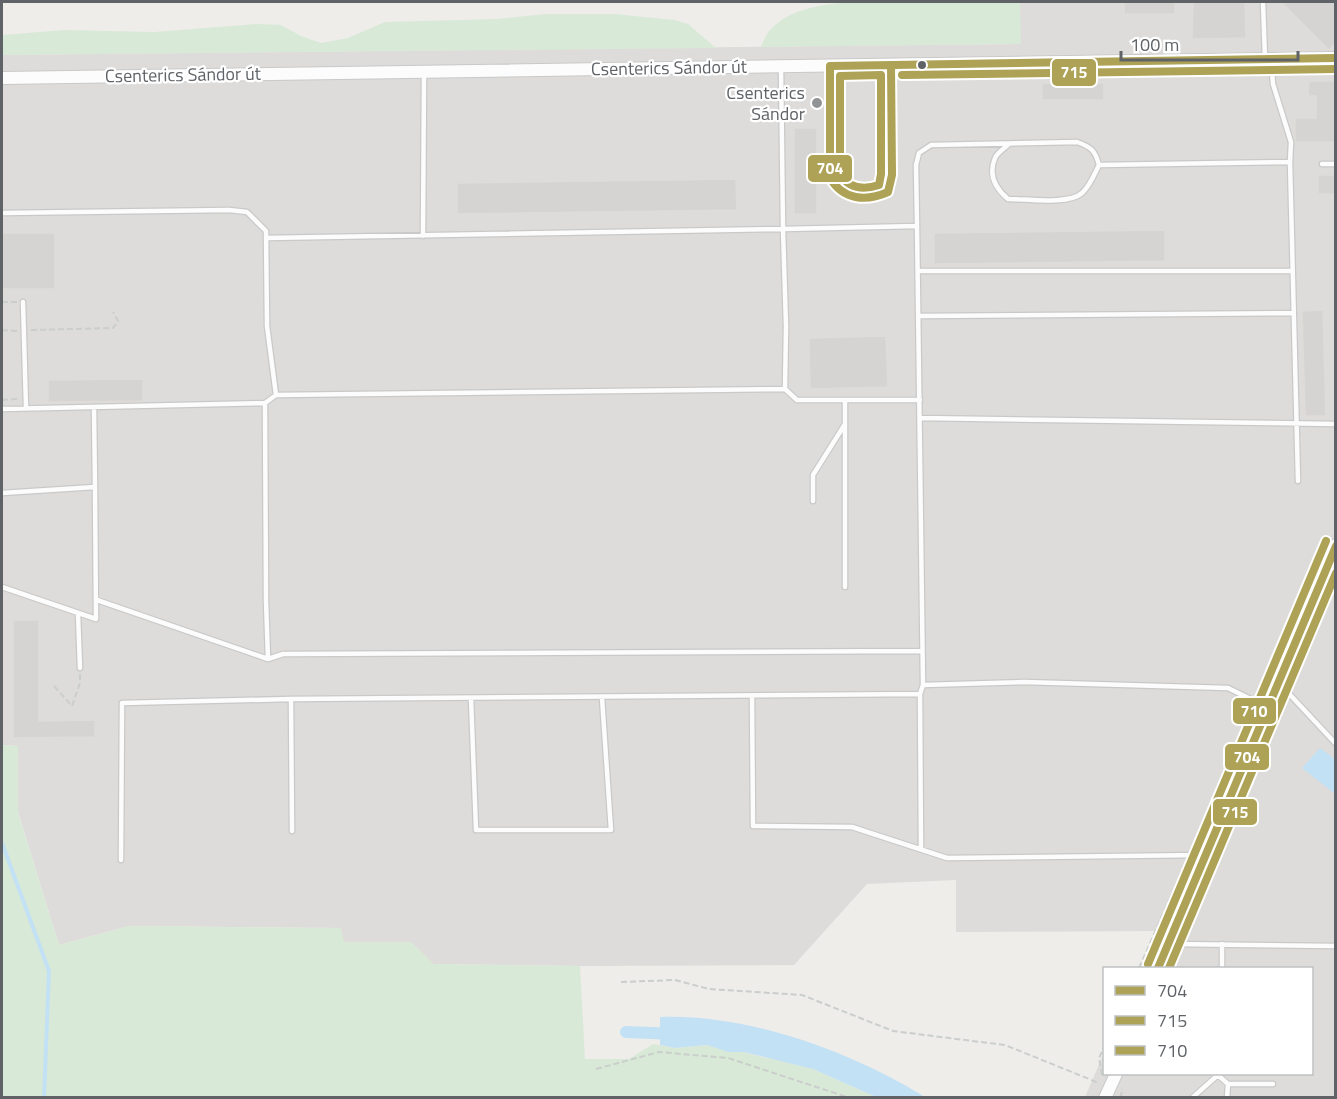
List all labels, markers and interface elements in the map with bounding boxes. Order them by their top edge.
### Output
scale bar [1121,24,1298,62]
text: 100 m [1130,31,1179,58]
street label: Csenterics Sándor út [591,53,748,82]
line badge: 715 [1051,58,1097,87]
unlabelled marker [916,59,928,71]
street label: Csenterics Sándor út [105,60,262,89]
text: 715 [1061,60,1087,84]
place label: Csenterics Sándor [726,79,805,127]
marker: Csenterics Sándor [810,96,824,110]
line badge: 704 [807,154,853,183]
text: 704 [817,156,843,180]
line badge: 710 [1232,697,1277,725]
text: 710 [1241,699,1267,723]
line badge: 704 [1224,743,1270,771]
text: 704 [1234,745,1260,769]
line badge: 715 [1212,798,1258,826]
text: 715 [1222,800,1248,824]
legend [1103,967,1313,1075]
text: 704 [1157,977,1187,1004]
text: 715 [1157,1007,1187,1034]
text: 710 [1157,1037,1187,1064]

